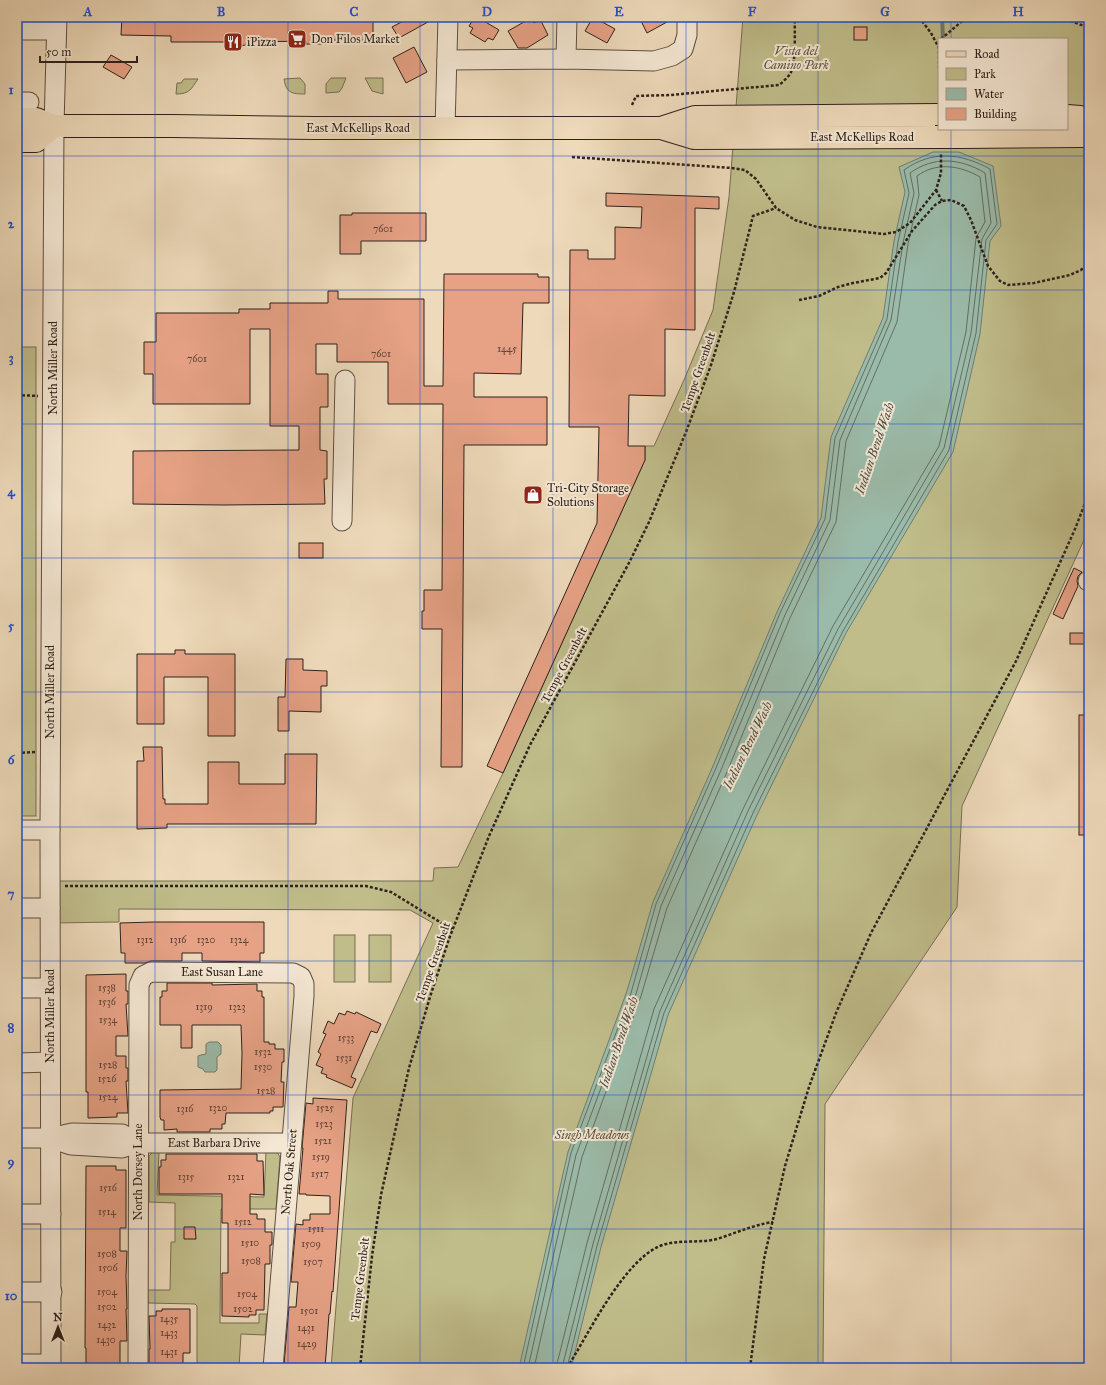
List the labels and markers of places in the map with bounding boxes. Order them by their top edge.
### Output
supermarket icon: Don Filos Market [286,28,308,50]
restaurant icon: iPizza [222,31,244,53]
place label: Don Filos Market [311,32,400,46]
place label: iPizza [247,35,278,49]
place label: Tri-City Storage Solutions [547,481,629,509]
shop icon: Tri-City Storage Solutions [522,484,544,506]

